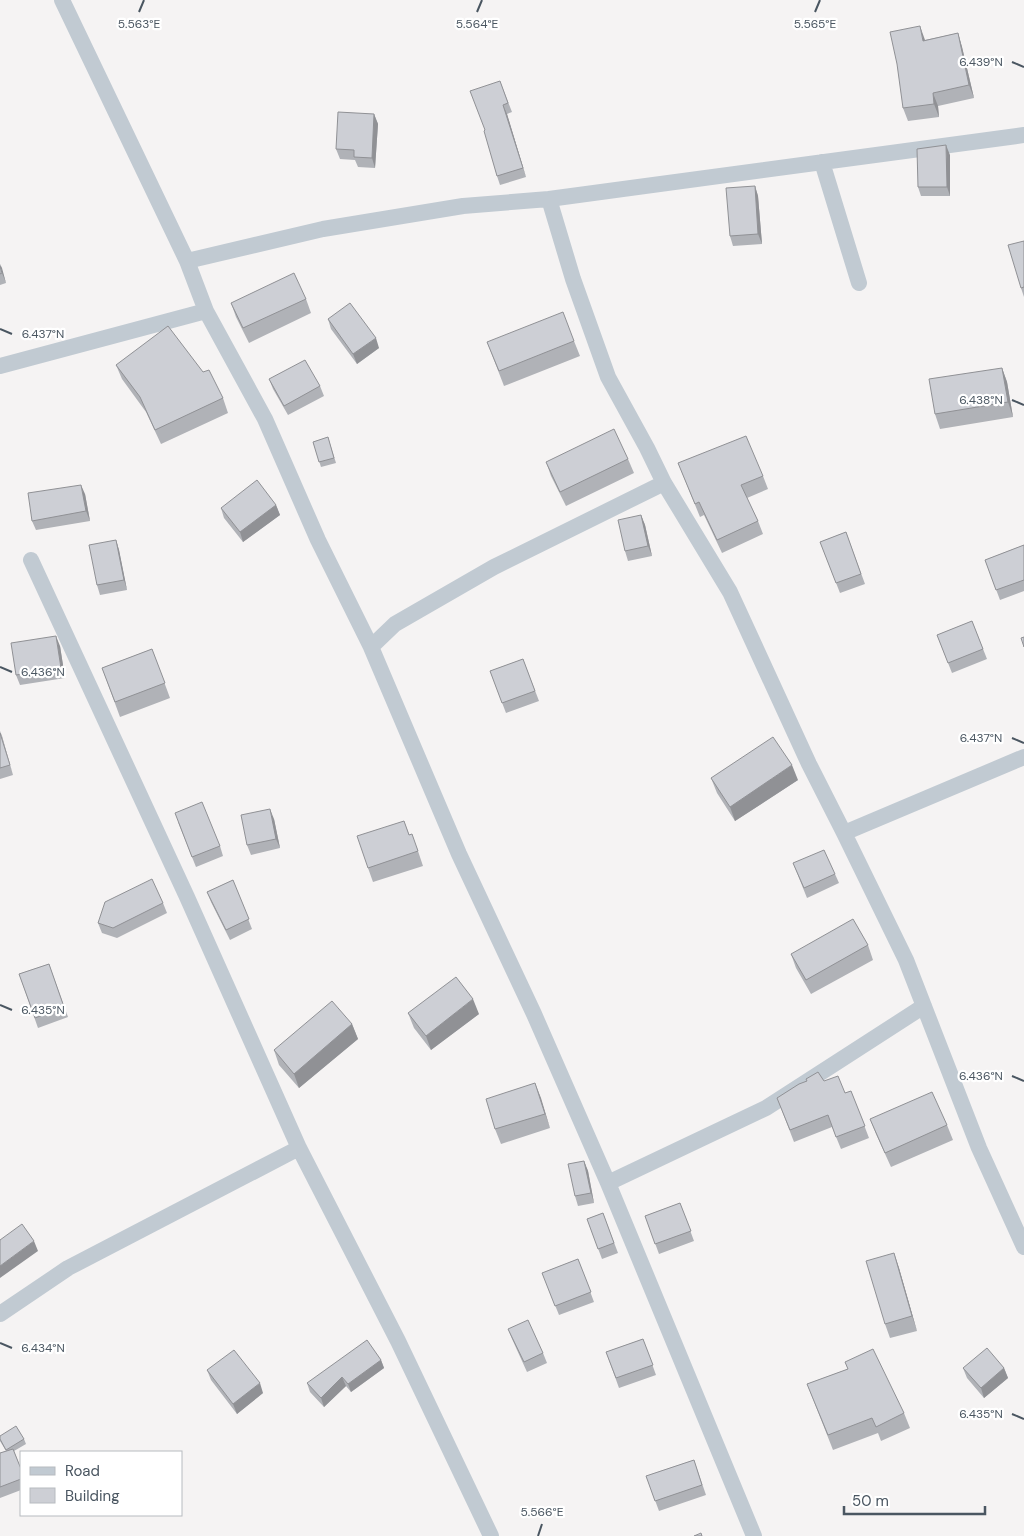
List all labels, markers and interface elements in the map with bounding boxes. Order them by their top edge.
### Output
text: 5.563°E [118,16,160,32]
text: 5.564°E [456,16,499,32]
text: 5.565°E [794,16,836,32]
text: 6.439°N [959,54,1003,70]
text: 6.437°N [22,326,64,342]
text: 6.438°N [959,392,1003,408]
text: 6.436°N [21,664,65,680]
text: 6.437°N [960,730,1002,746]
text: 6.435°N [21,1002,65,1018]
text: 6.436°N [959,1068,1003,1084]
text: 6.434°N [21,1340,65,1356]
text: 6.435°N [959,1406,1003,1422]
legend [20,1451,182,1516]
text: Road [65,1461,100,1481]
scale bar [844,1484,985,1516]
text: Building [65,1486,120,1506]
text: 50 m [852,1491,889,1511]
text: 5.566°E [521,1504,564,1520]

